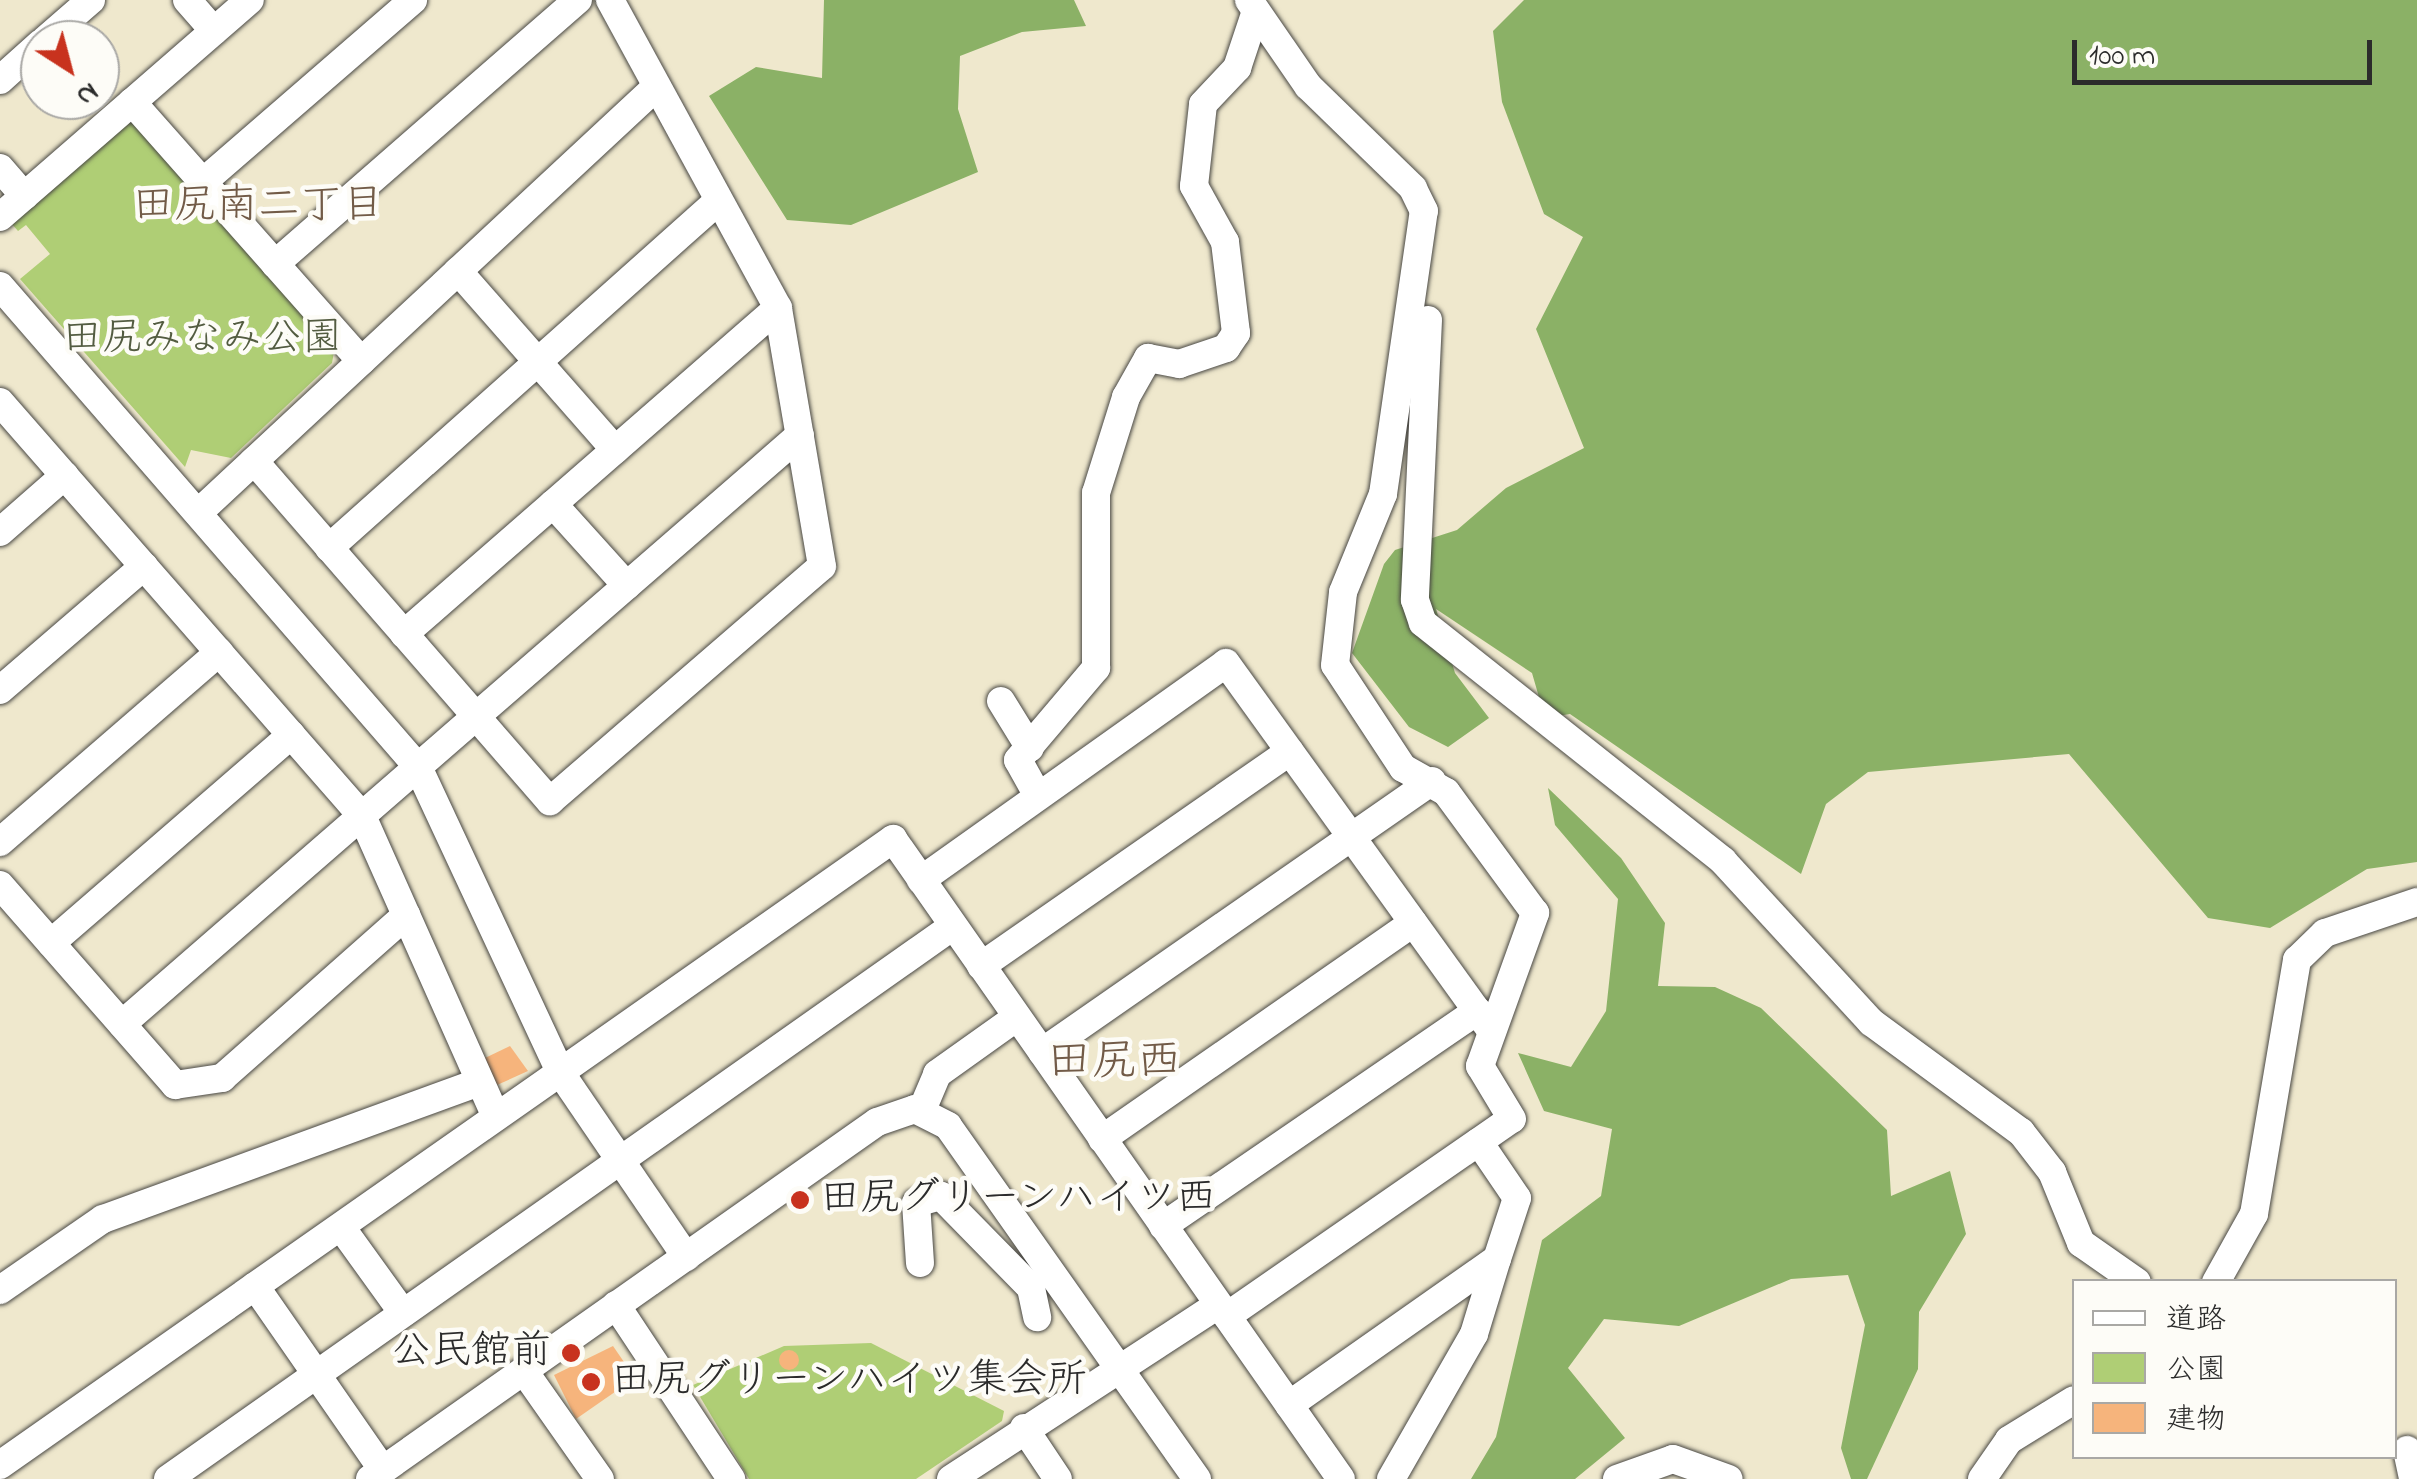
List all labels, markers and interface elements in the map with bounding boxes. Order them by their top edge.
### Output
north arrow [20,20,120,120]
scale bar [2077,20,2377,82]
text: 100 m [2089,35,2155,79]
text: N [67,71,106,115]
district label: 田尻南二丁目 [132,182,384,232]
park label: 田尻みなみ公園 [62,316,342,364]
district label: 田尻西 [1047,1037,1181,1091]
place label: 田尻グリーンハイツ西 [820,1176,1220,1224]
marker: 田尻グリーンハイツ西 [789,1189,811,1211]
legend [2072,1279,2397,1459]
text: 道路 [2166,1299,2226,1343]
place label: 公民館前 [391,1329,551,1377]
marker: 公民館前 [560,1342,582,1364]
text: 公園 [2166,1349,2226,1393]
place label: 田尻グリーンハイツ集会所 [611,1358,1091,1406]
marker: 田尻グリーンハイツ集会所 [580,1371,602,1393]
text: 建物 [2166,1399,2226,1443]

